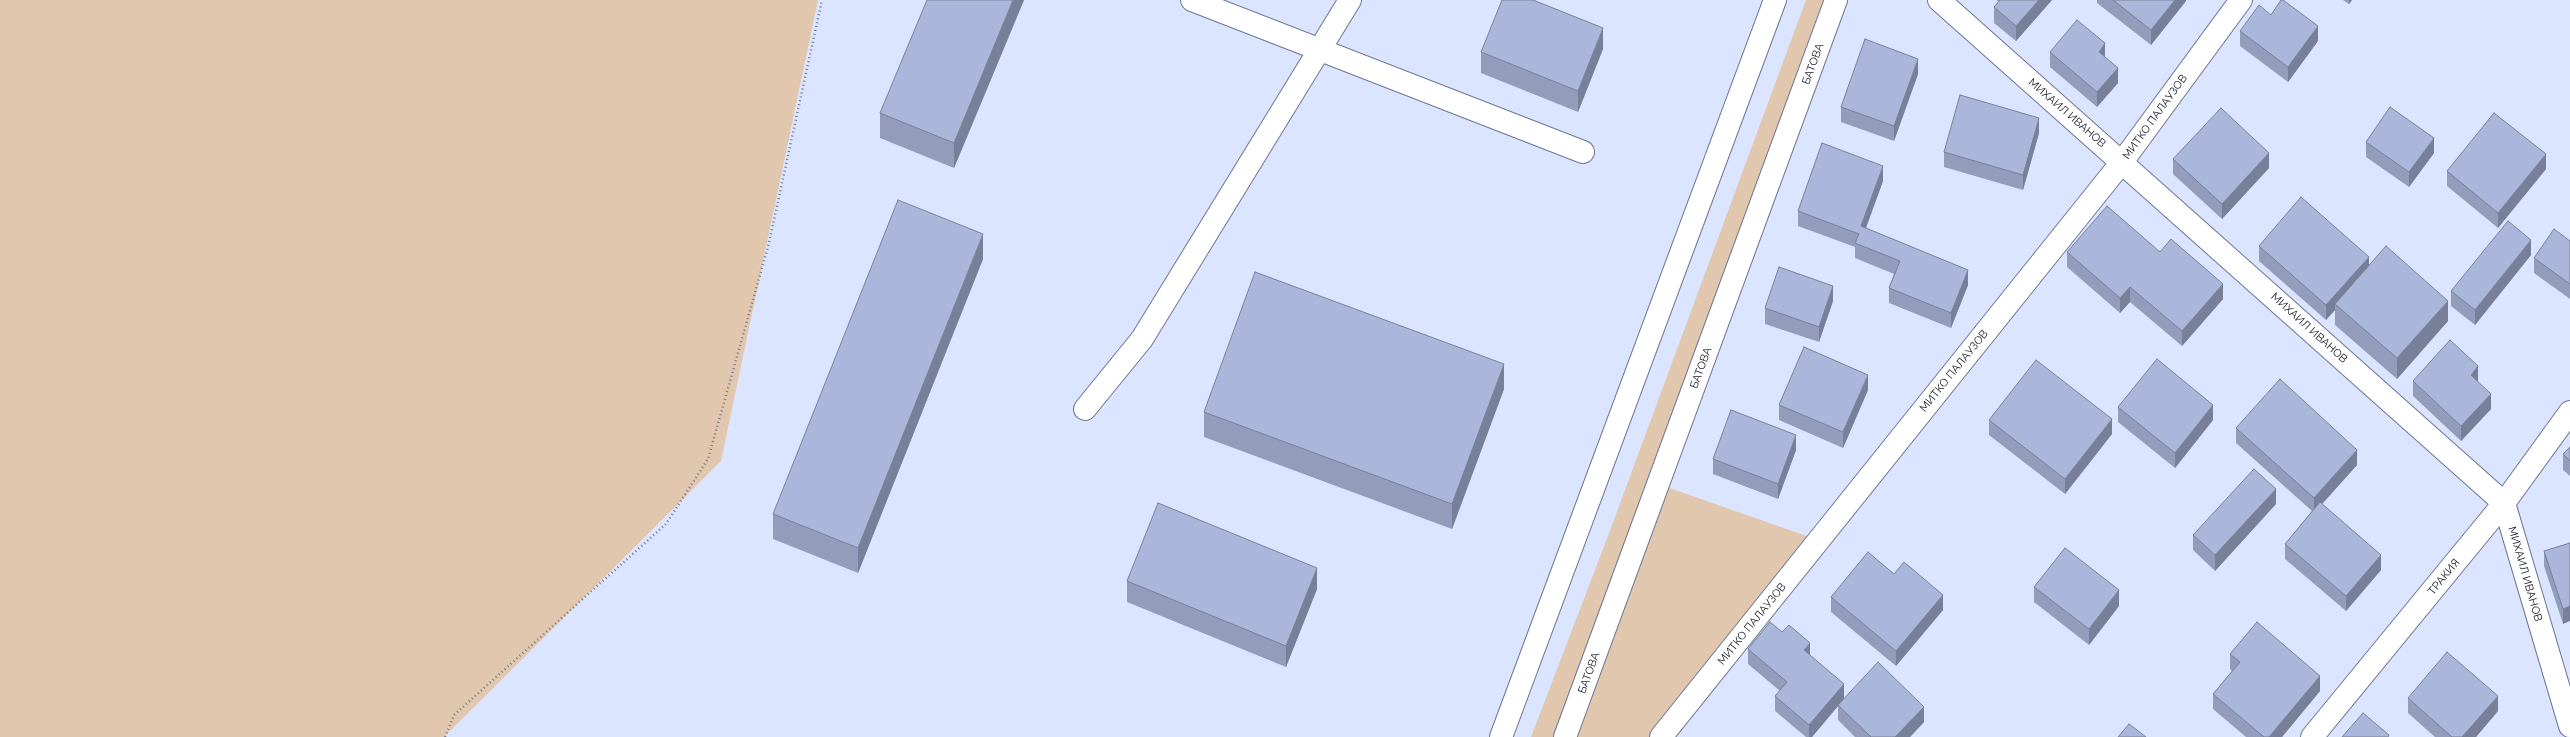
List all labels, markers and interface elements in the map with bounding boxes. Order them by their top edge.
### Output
street label: БАТОВА [1799,42,1827,86]
street label: МИТКО ПАЛАУЗОВ [2120,72,2190,162]
street label: МИХАИЛ ИВАНОВ [2026,76,2108,150]
street label: МИХАИЛ ИВАНОВ [2268,290,2350,366]
street label: МИТКО ПАЛАУЗОВ [1917,327,1991,415]
street label: БАТОВА [1687,346,1715,390]
street label: МИХАИЛ ИВАНОВ [2505,525,2545,623]
street label: ТРАКИЯ [2425,556,2463,598]
street label: МИТКО ПАЛАУЗОВ [1715,580,1789,668]
street label: БАТОВА [1575,651,1603,695]

